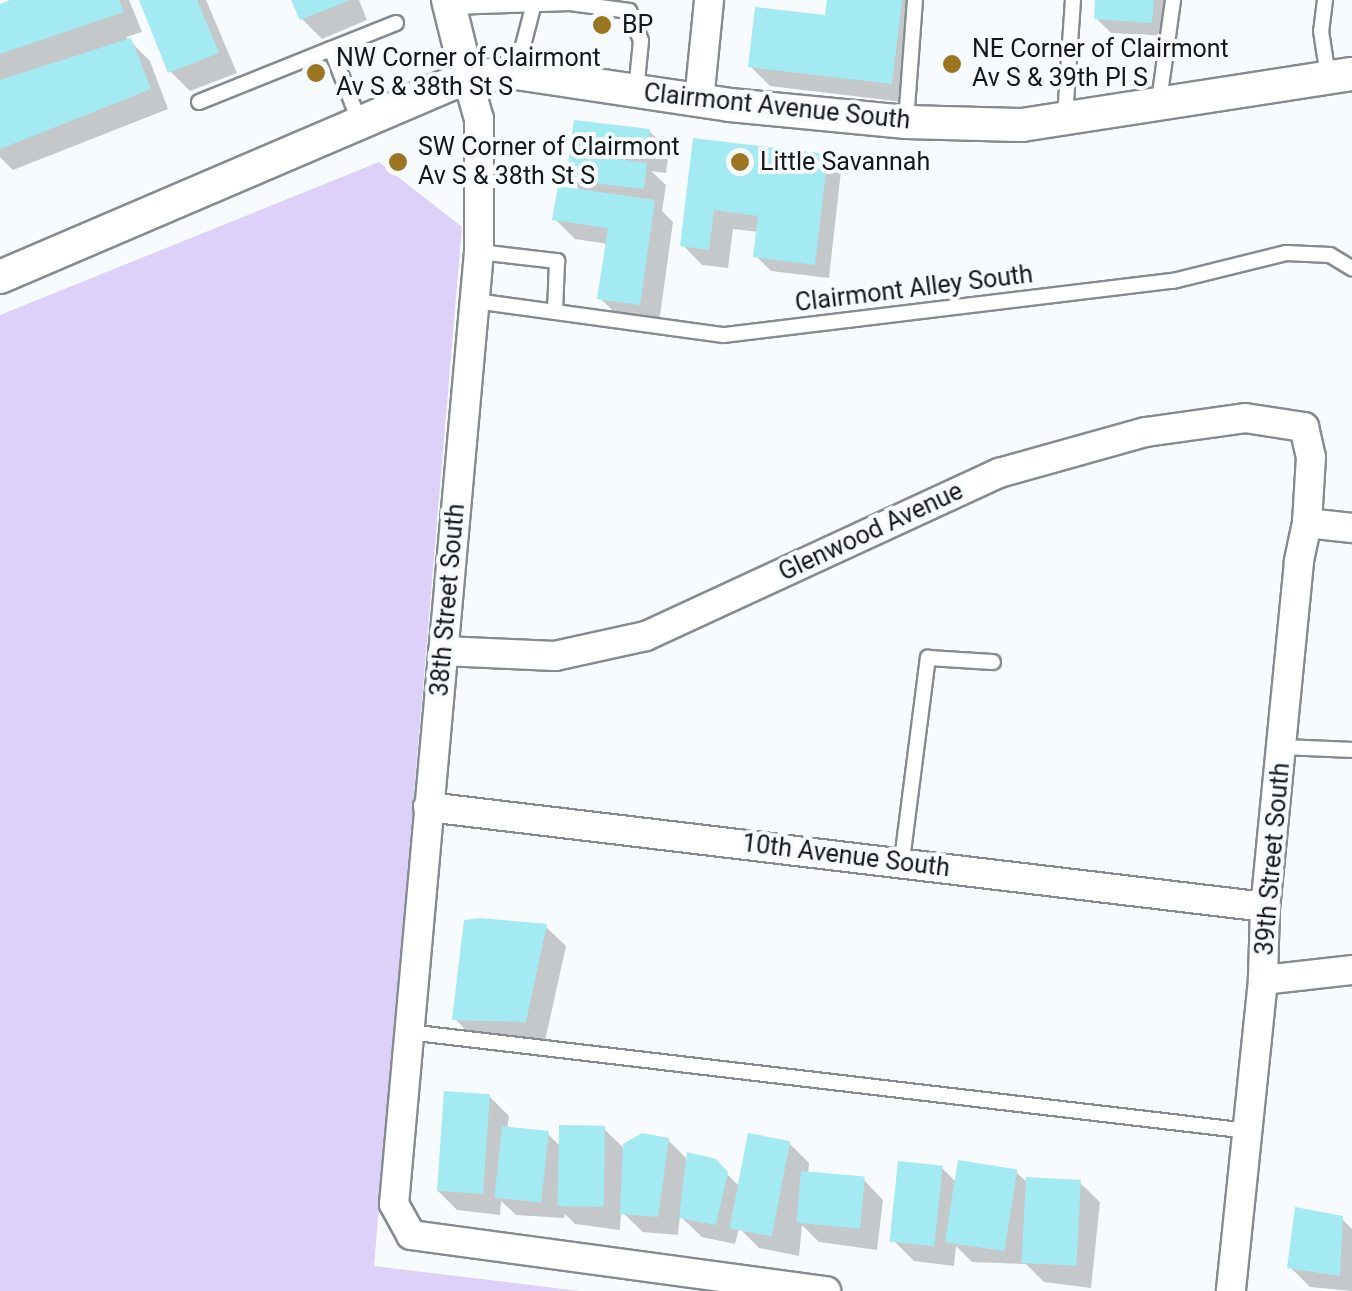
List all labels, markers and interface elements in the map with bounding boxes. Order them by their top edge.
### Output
place label: BP [622,10,653,40]
marker: BP [591,14,613,36]
place label: NE Corner of Clairmont Av S & 39th Pl S [972,35,1229,94]
place label: NW Corner of Clairmont Av S & 38th St S [336,44,601,103]
marker: NE Corner of Clairmont Av S & 39th Pl S [941,53,963,75]
marker: NW Corner of Clairmont Av S & 38th St S [305,62,327,84]
street label: Clairmont Avenue South [642,78,912,136]
place label: SW Corner of Clairmont Av S & 38th St S [418,133,680,192]
place label: Little Savannah [760,147,930,177]
marker: SW Corner of Clairmont Av S & 38th St S [387,151,409,173]
marker: Little Savannah [729,151,751,173]
street label: Clairmont Alley South [793,260,1035,318]
street label: Glenwood Avenue [774,476,968,588]
street label: 38th Street South [425,502,471,698]
street label: 39th Street South [1250,761,1296,957]
street label: 10th Avenue South [740,828,952,884]

